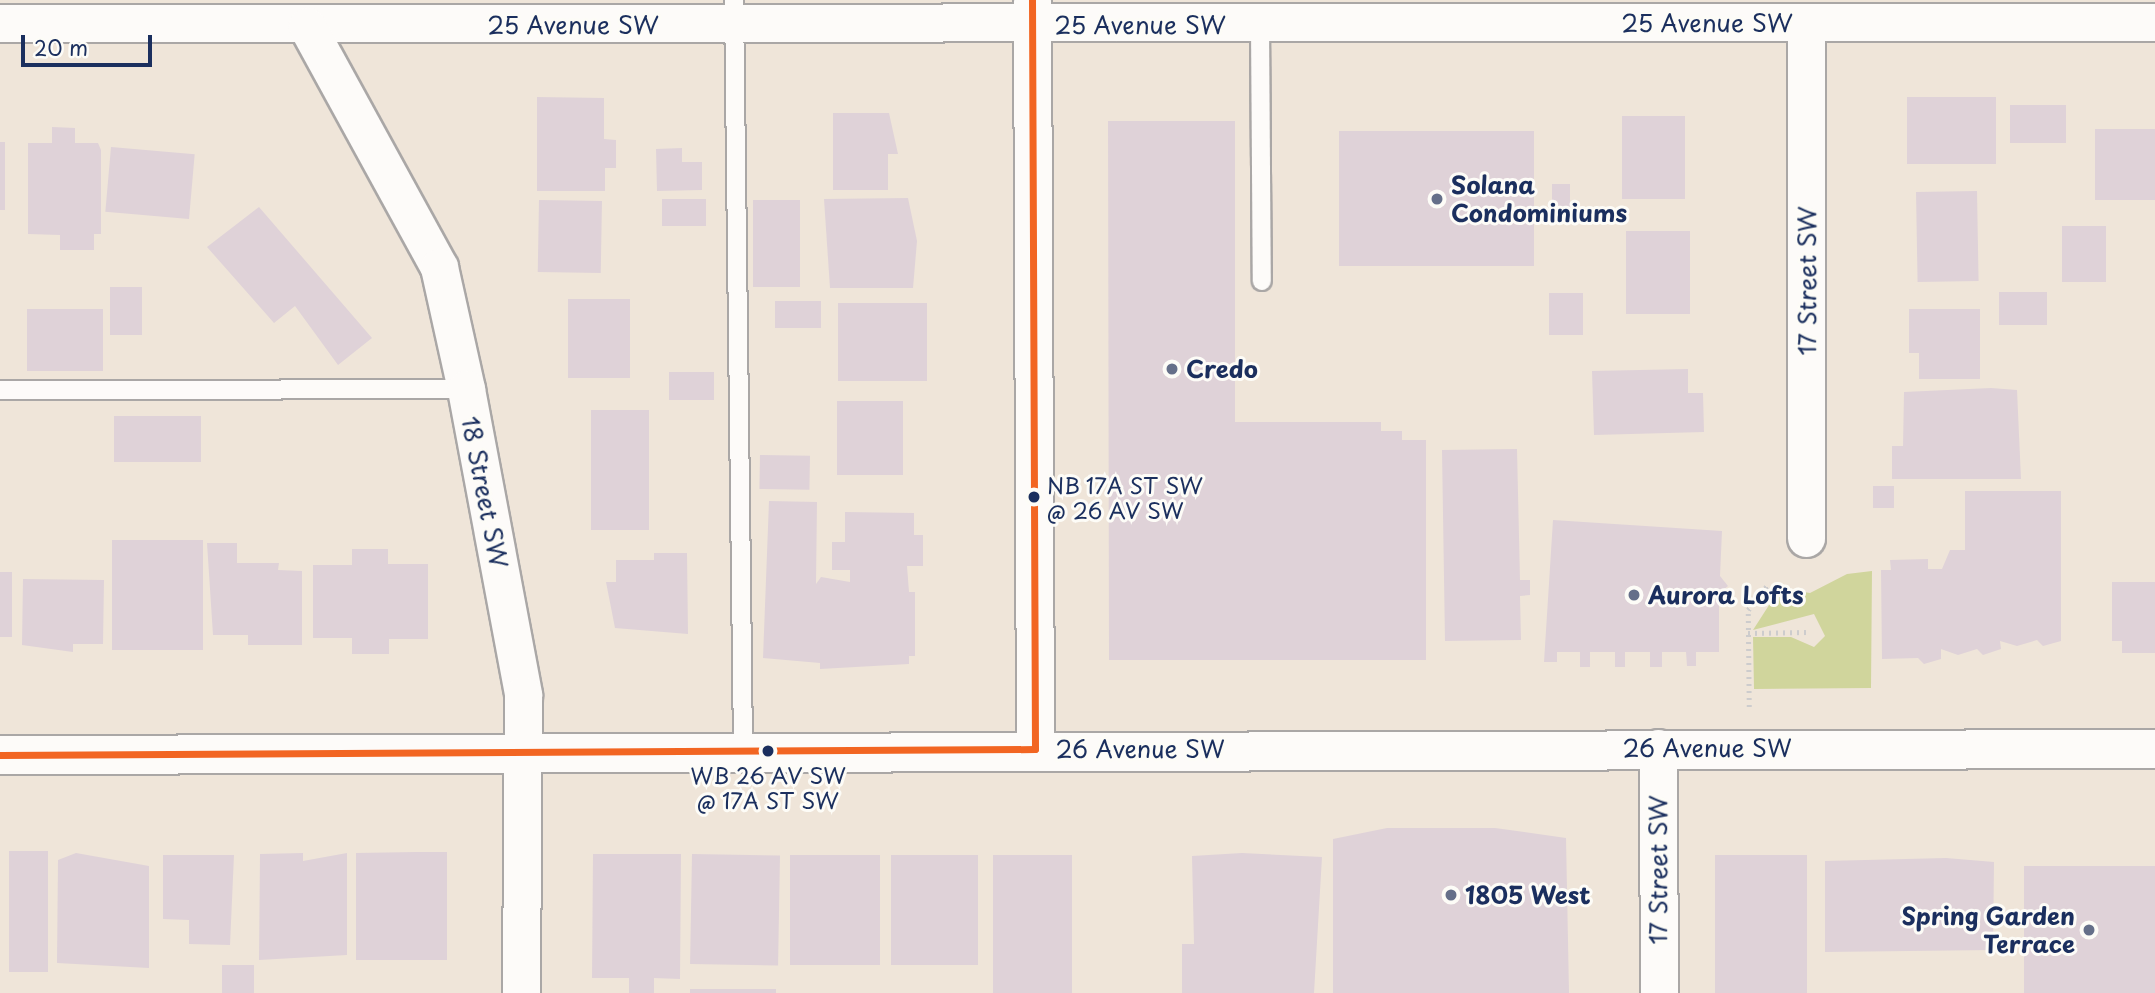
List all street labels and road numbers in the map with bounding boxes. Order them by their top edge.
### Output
street label: 25 Avenue SW [1622,9,1792,37]
street label: 25 Avenue SW [488,11,658,39]
street label: 25 Avenue SW [1055,11,1225,39]
street label: 17 Street SW [1793,206,1821,356]
street label: 18 Street SW [456,414,514,570]
street label: 26 Avenue SW [1622,734,1792,762]
street label: 26 Avenue SW [1055,735,1225,763]
street label: 17 Street SW [1644,795,1672,945]

